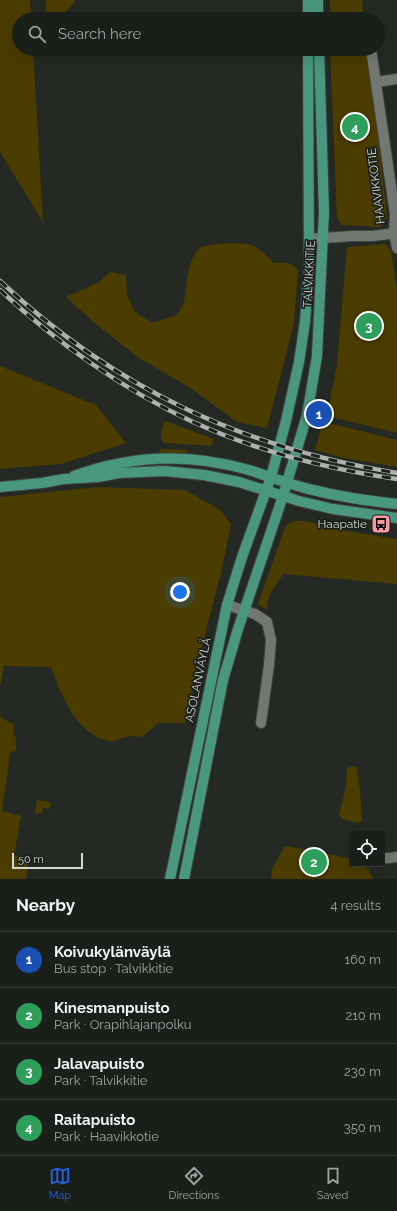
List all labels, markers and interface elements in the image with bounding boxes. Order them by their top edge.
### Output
search box [12,12,385,56]
icon: search [26,23,48,45]
text: Search here [58,25,141,43]
pin: 4 [342,112,368,142]
street label: HAAVIKKOTIE [364,147,388,225]
street label: TALVIKKITIE [300,240,318,308]
pin: 3 [356,311,382,341]
pin: 1 [306,399,332,429]
bus stop icon: Haapatie [370,513,392,535]
place label: Haapatie [318,517,367,531]
your location [170,582,190,602]
street label: ASOLANVÄYLÄ [182,636,214,724]
map controls [349,831,385,867]
button: locate [349,831,385,867]
pin: 2 [301,847,327,877]
scale bar [12,851,83,870]
text: 50 m [18,853,44,866]
text: Nearby [16,895,75,915]
text: 4 results [330,898,381,913]
text: Koivukylänväylä [54,943,171,961]
text: 1 [26,952,32,967]
text: 160 m [344,952,381,967]
text: Bus stop · Talvikkitie [54,961,173,976]
text: Kinesmanpuisto [54,999,170,1017]
text: 2 [25,1008,33,1023]
text: 210 m [345,1008,381,1023]
text: Park · Orapihlajanpolku [54,1017,192,1032]
text: Jalavapuisto [54,1055,144,1073]
text: 3 [25,1064,33,1079]
text: 230 m [344,1064,381,1079]
text: Park · Talvikkitie [54,1073,147,1088]
text: Raitapuisto [54,1111,135,1129]
text: 4 [25,1120,33,1135]
text: 350 m [344,1120,381,1135]
text: Park · Haavikkotie [54,1129,159,1144]
tab: Map [49,1165,71,1202]
tab: Directions [169,1165,219,1202]
tab: Saved [317,1165,348,1202]

